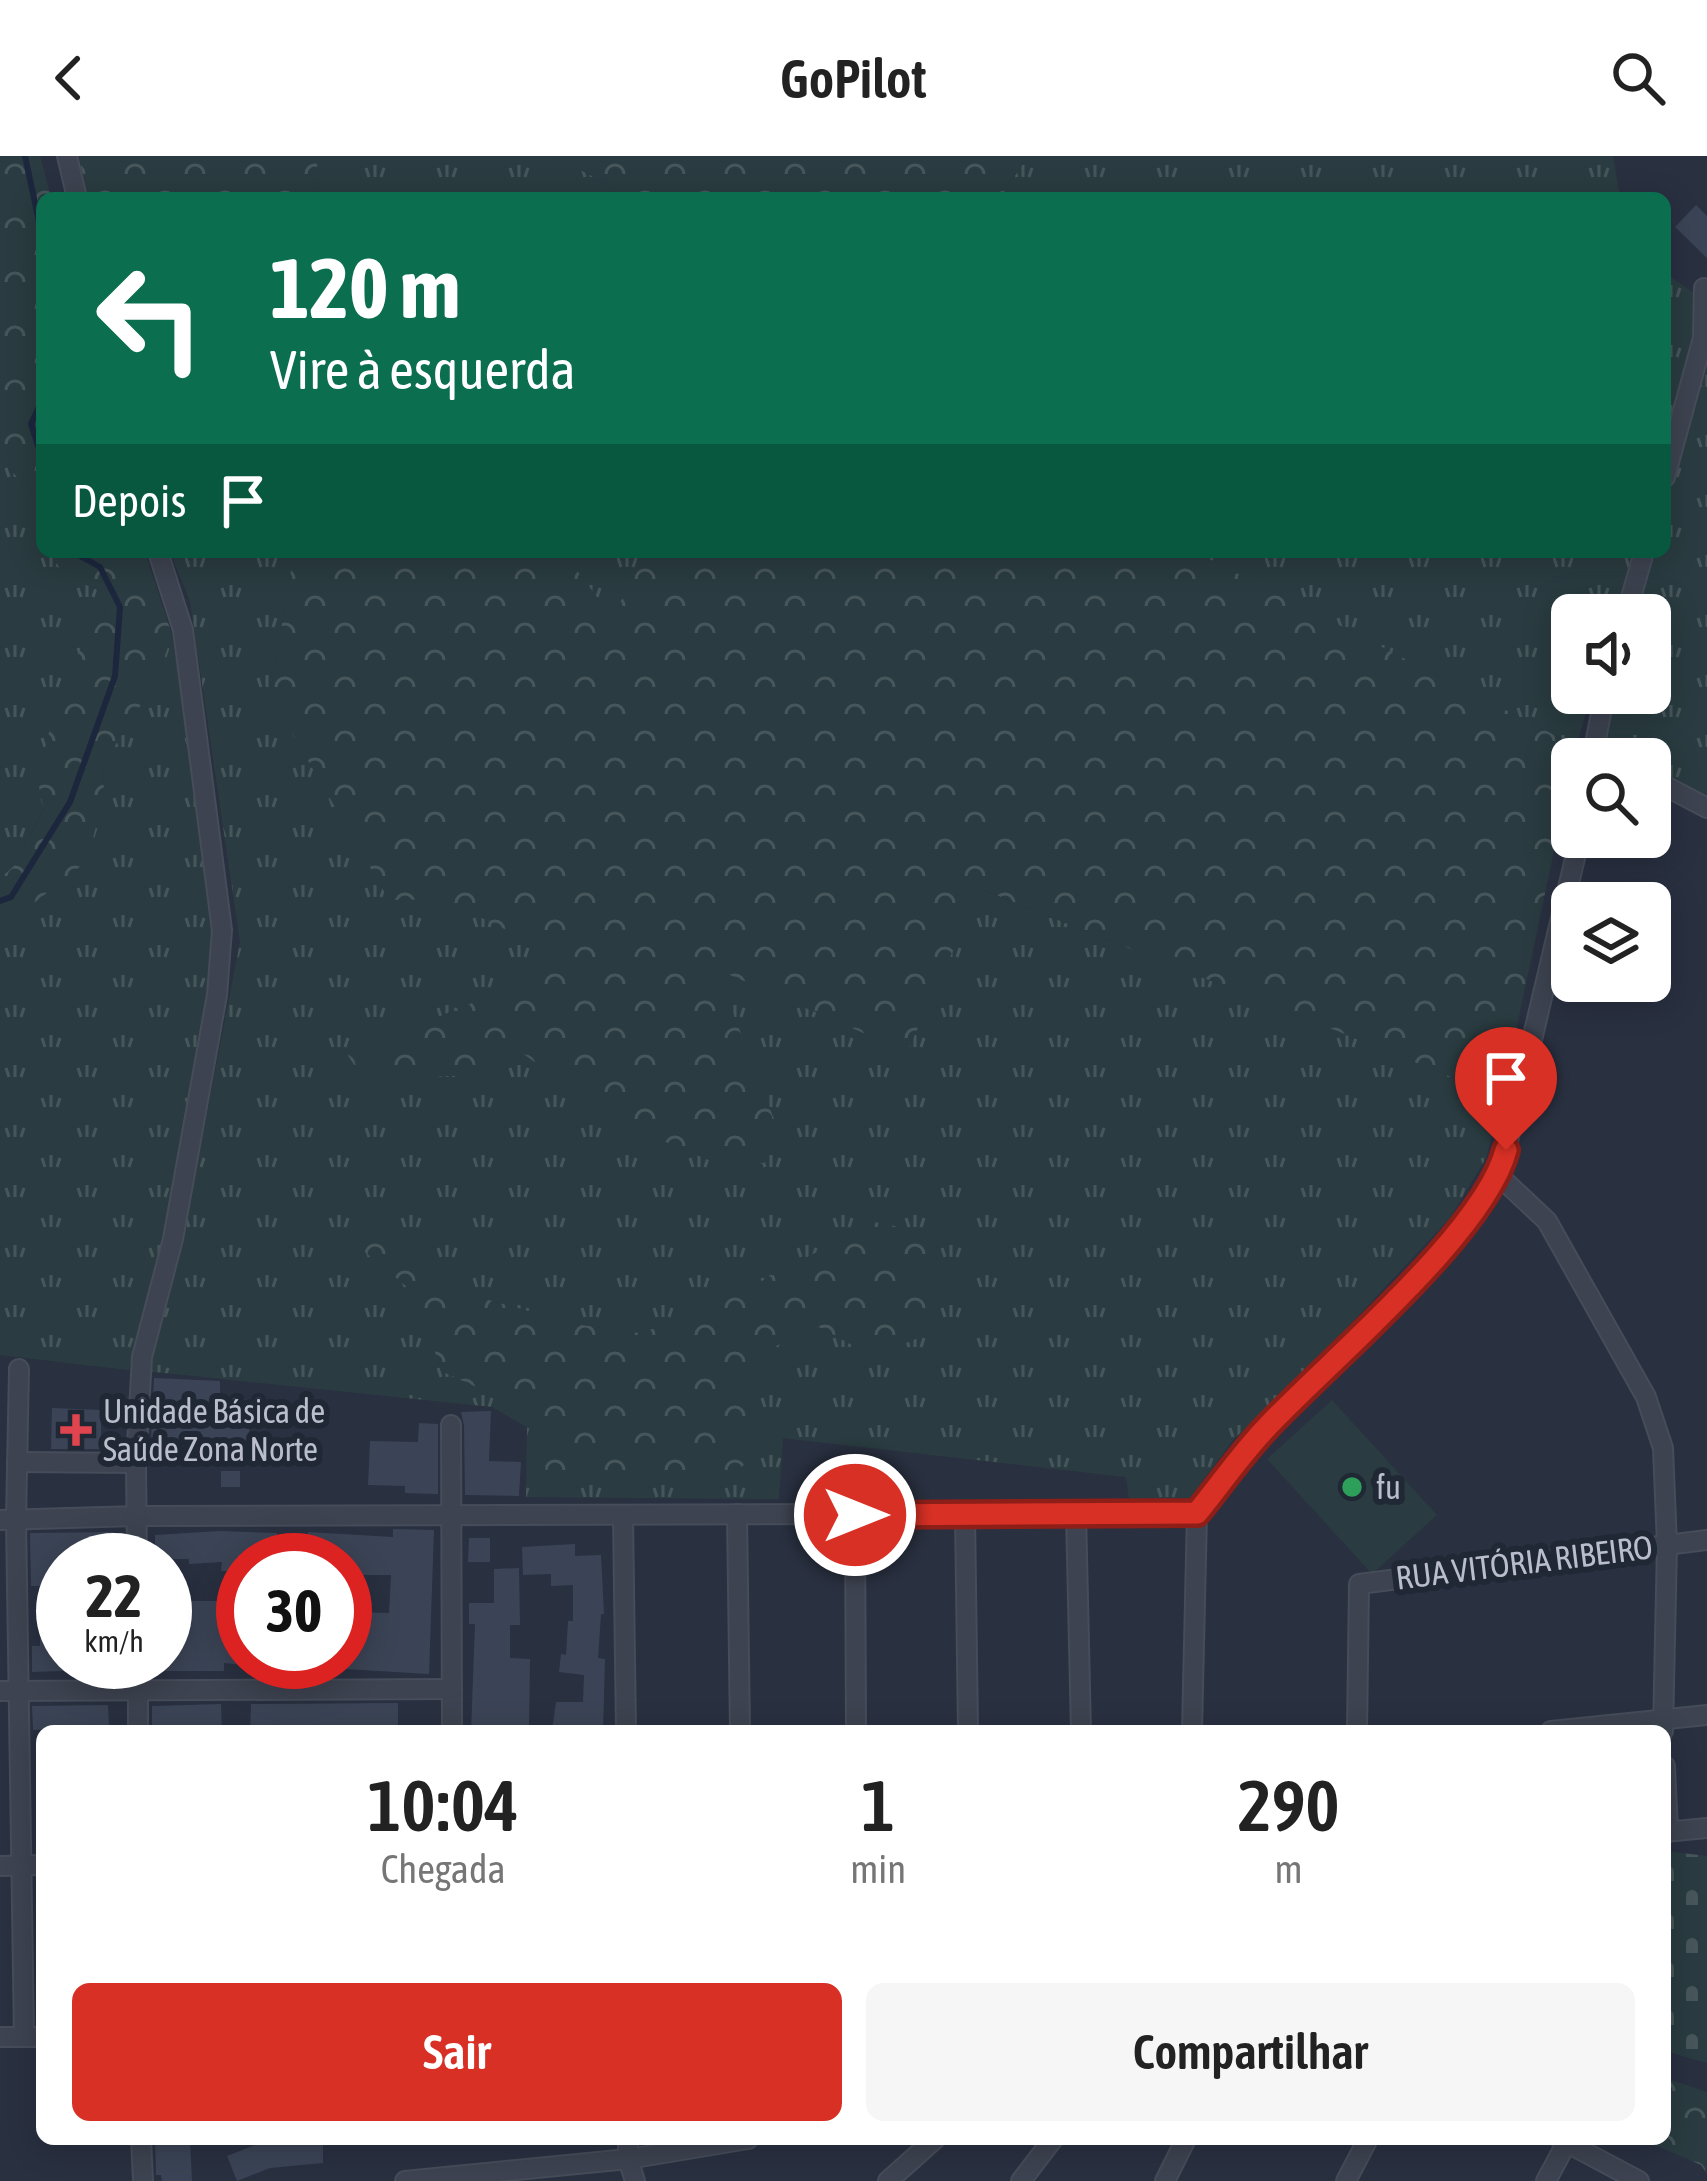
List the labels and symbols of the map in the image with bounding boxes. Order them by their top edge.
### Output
pin [1455,1027,1557,1150]
place label: Unidade Básica de Saúde Zona Norte [103,1392,325,1468]
marker: Unidade Básica de Saúde Zona Norte [60,1414,92,1446]
position arrow [792,1452,918,1578]
place label: fu [1376,1468,1401,1506]
marker: fu [1339,1474,1365,1500]
street label: RUA VITÓRIA RIBEIRO [1393,1527,1655,1597]
speed limit sign: 30 [216,1533,372,1689]

